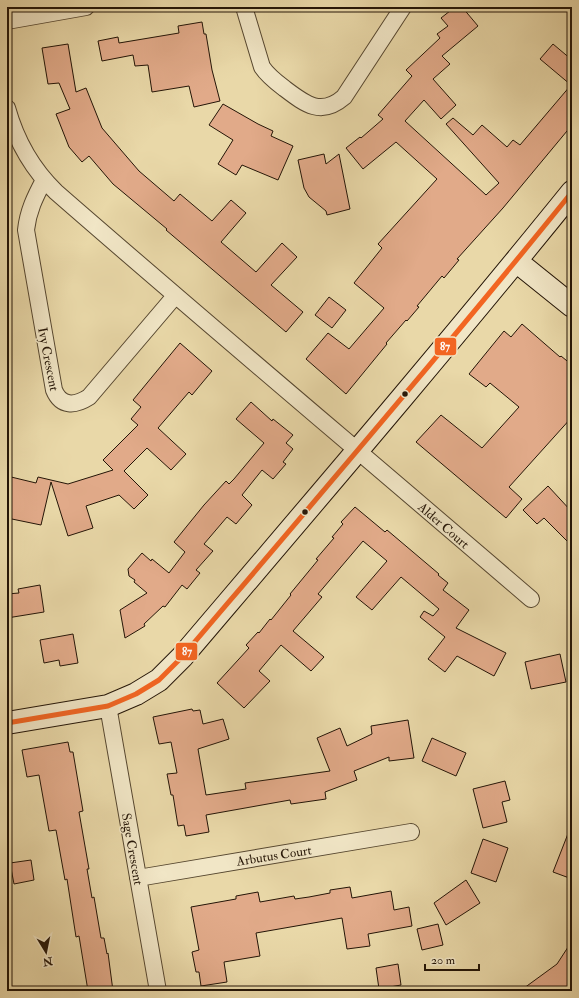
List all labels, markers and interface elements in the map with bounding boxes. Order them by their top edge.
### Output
street label: Ivy Crescent [33,326,62,393]
line badge: 87 [434,337,457,356]
text: 87 [440,340,451,353]
unlabelled marker [400,389,410,399]
street label: Alder Court [414,499,472,552]
unlabelled marker [300,507,310,517]
line badge: 87 [175,642,198,661]
text: 87 [182,645,193,658]
street label: Sage Crescent [118,812,146,886]
street label: Arbutus Court [234,842,313,870]
north arrow [26,932,66,972]
scale bar [425,946,479,972]
text: 20 m [431,953,456,968]
text: N [41,954,55,969]

